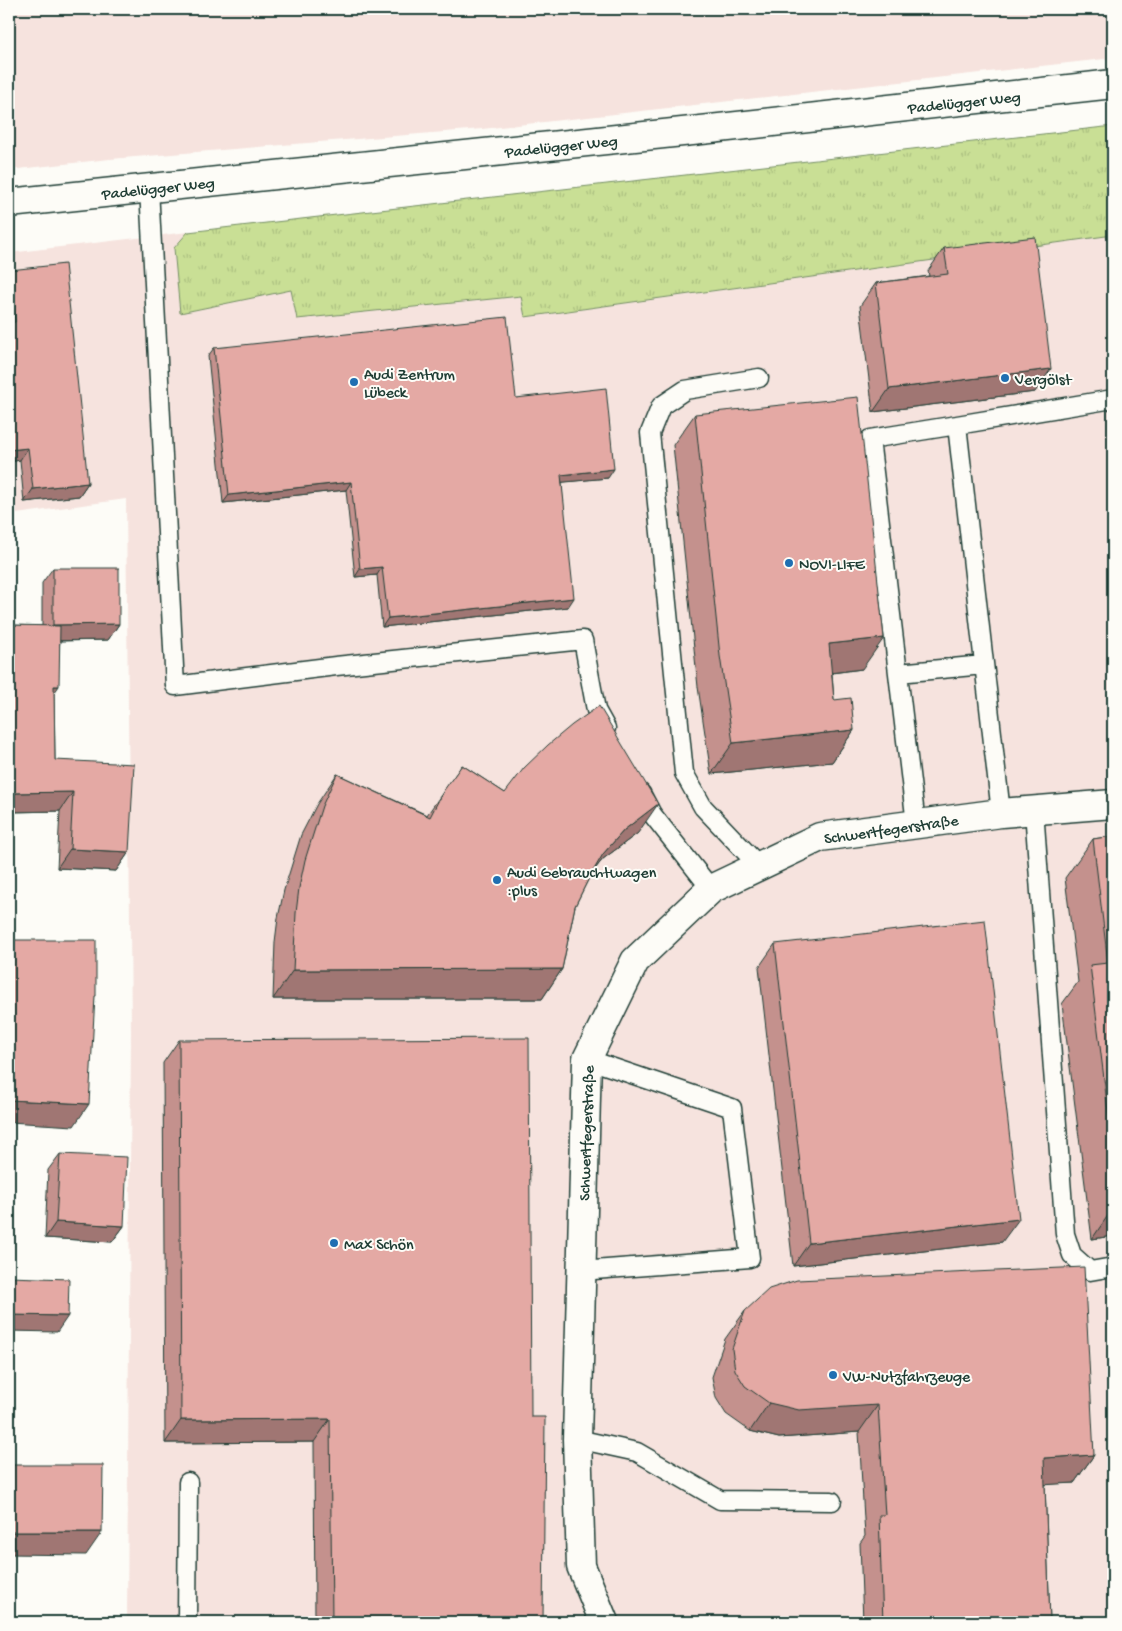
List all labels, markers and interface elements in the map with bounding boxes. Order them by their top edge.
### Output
street label: Padelügger Weg [906,89,1022,120]
street label: Padelügger Weg [503,133,619,164]
street label: Padelügger Weg [100,175,216,206]
place label: Audi Zentrum Lübeck [364,367,455,404]
marker: Vergölst [999,372,1011,384]
place label: Vergölst [1014,372,1073,391]
marker: Audi Zentrum Lübeck [348,376,360,388]
marker: NOVI-LIFE [783,557,795,569]
place label: NOVI-LIFE [799,557,866,576]
street label: Schwertfegerstraße [823,813,961,850]
place label: Audi Gebrauchtwagen :plus [507,865,657,902]
marker: Audi Gebrauchtwagen :plus [491,874,503,886]
street label: Schwertfegerstraße [577,1064,600,1201]
marker: Max Schön [328,1237,340,1249]
place label: Max Schön [344,1237,414,1256]
marker: VW-Nutzfahrzeuge [827,1369,839,1381]
place label: VW-Nutzfahrzeuge [842,1369,971,1388]

